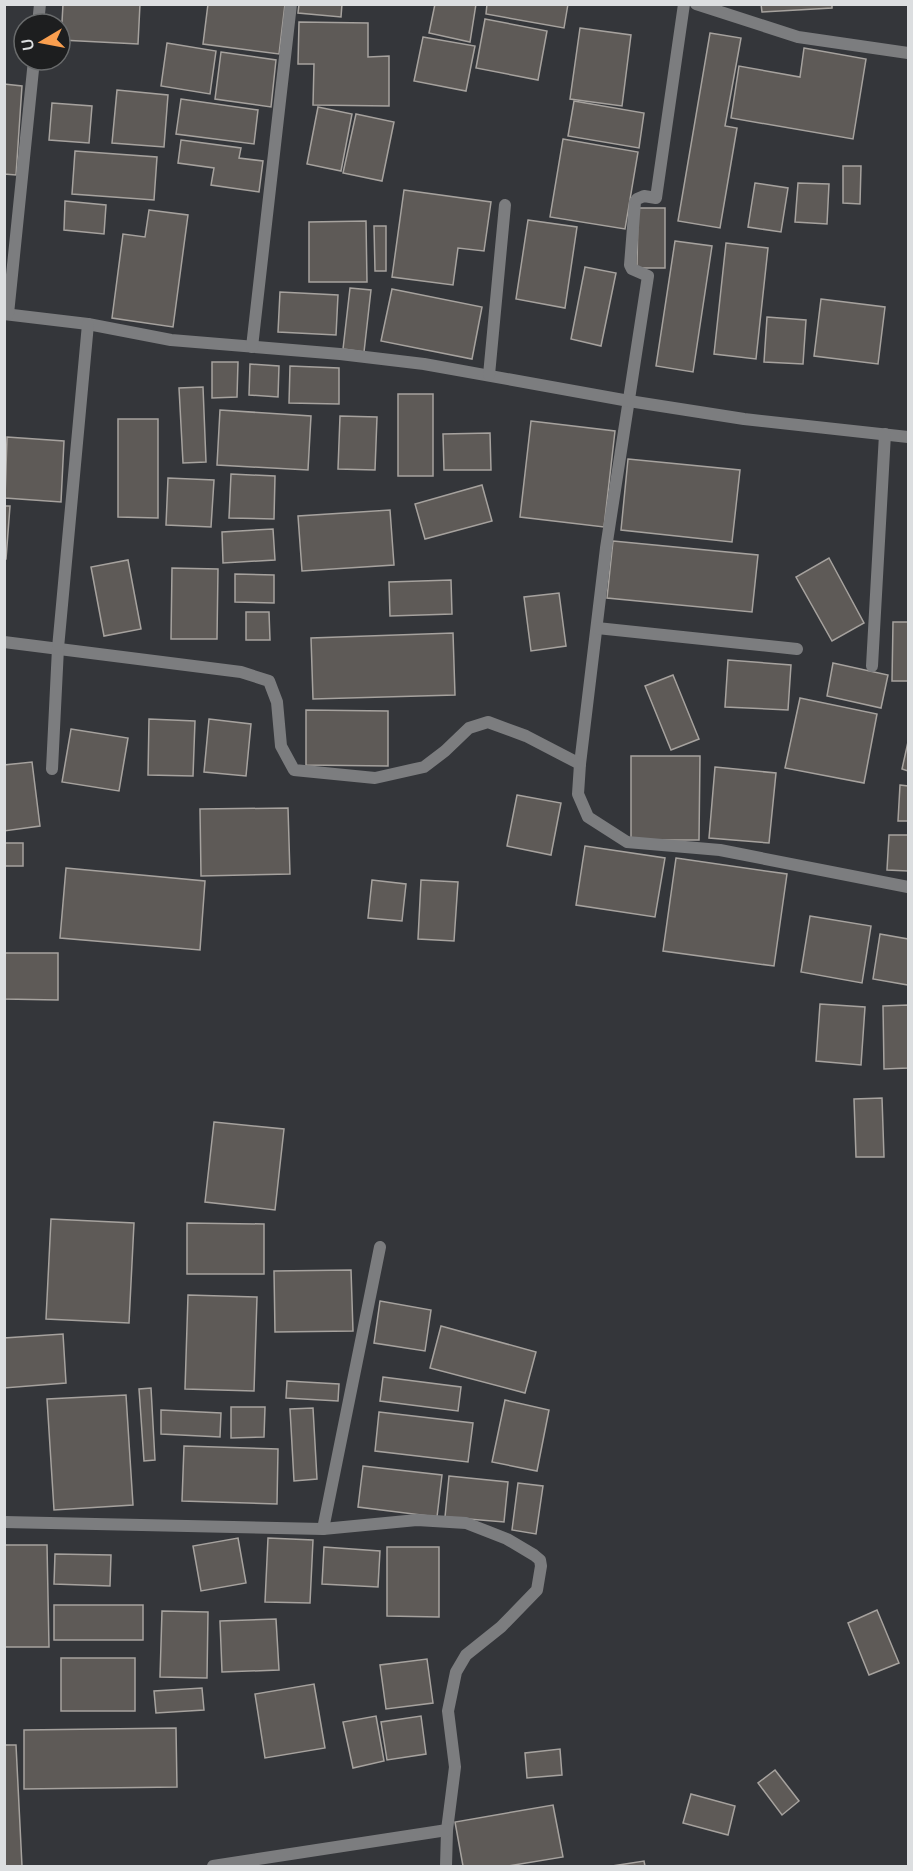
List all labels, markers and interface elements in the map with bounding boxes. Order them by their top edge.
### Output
north arrow [12,12,72,72]
text: U [16,37,40,52]

